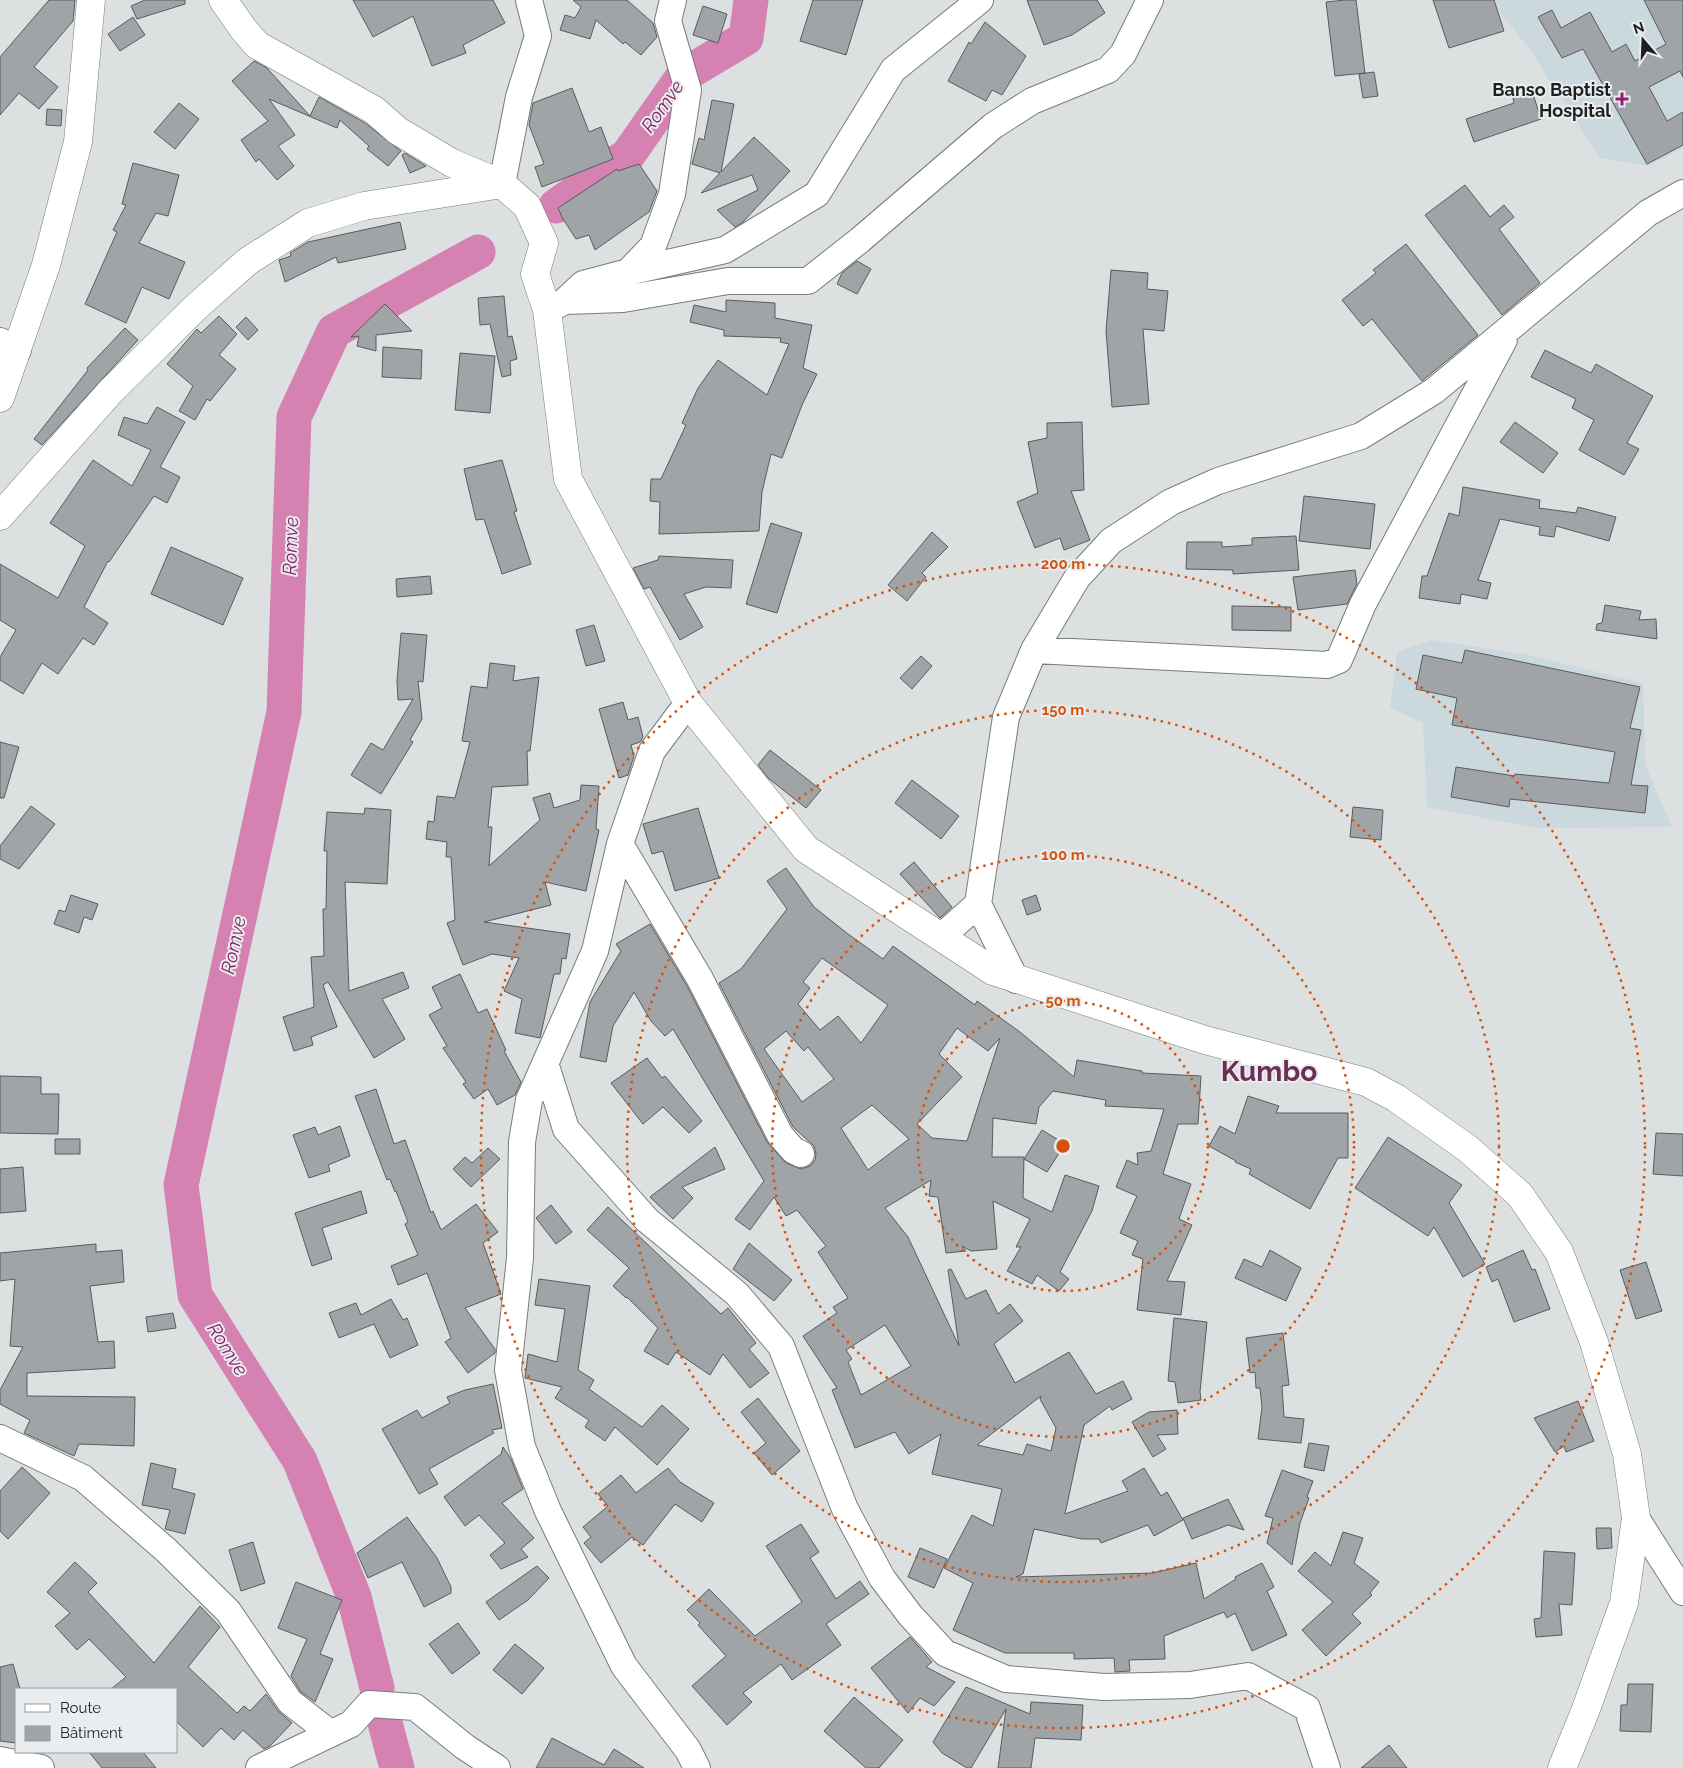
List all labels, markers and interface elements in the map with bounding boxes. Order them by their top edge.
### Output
north arrow [1618,15,1668,65]
text: N [1631,18,1646,37]
water label: Romve [636,76,688,136]
place label: Banso Baptist Hospital [1492,79,1611,121]
marker: Banso Baptist Hospital [1615,92,1629,106]
water label: Romve [278,516,302,576]
text: 200 m [1041,555,1085,573]
text: 150 m [1042,701,1084,719]
text: 100 m [1041,846,1085,864]
water label: Romve [216,914,250,976]
text: 50 m [1045,992,1081,1010]
district label: Kumbo [1221,1055,1317,1088]
centre of rings [1054,1137,1072,1155]
water label: Romve [203,1318,253,1380]
legend [15,1688,178,1753]
text: Route [60,1699,101,1717]
text: Bâtiment [60,1724,123,1742]

